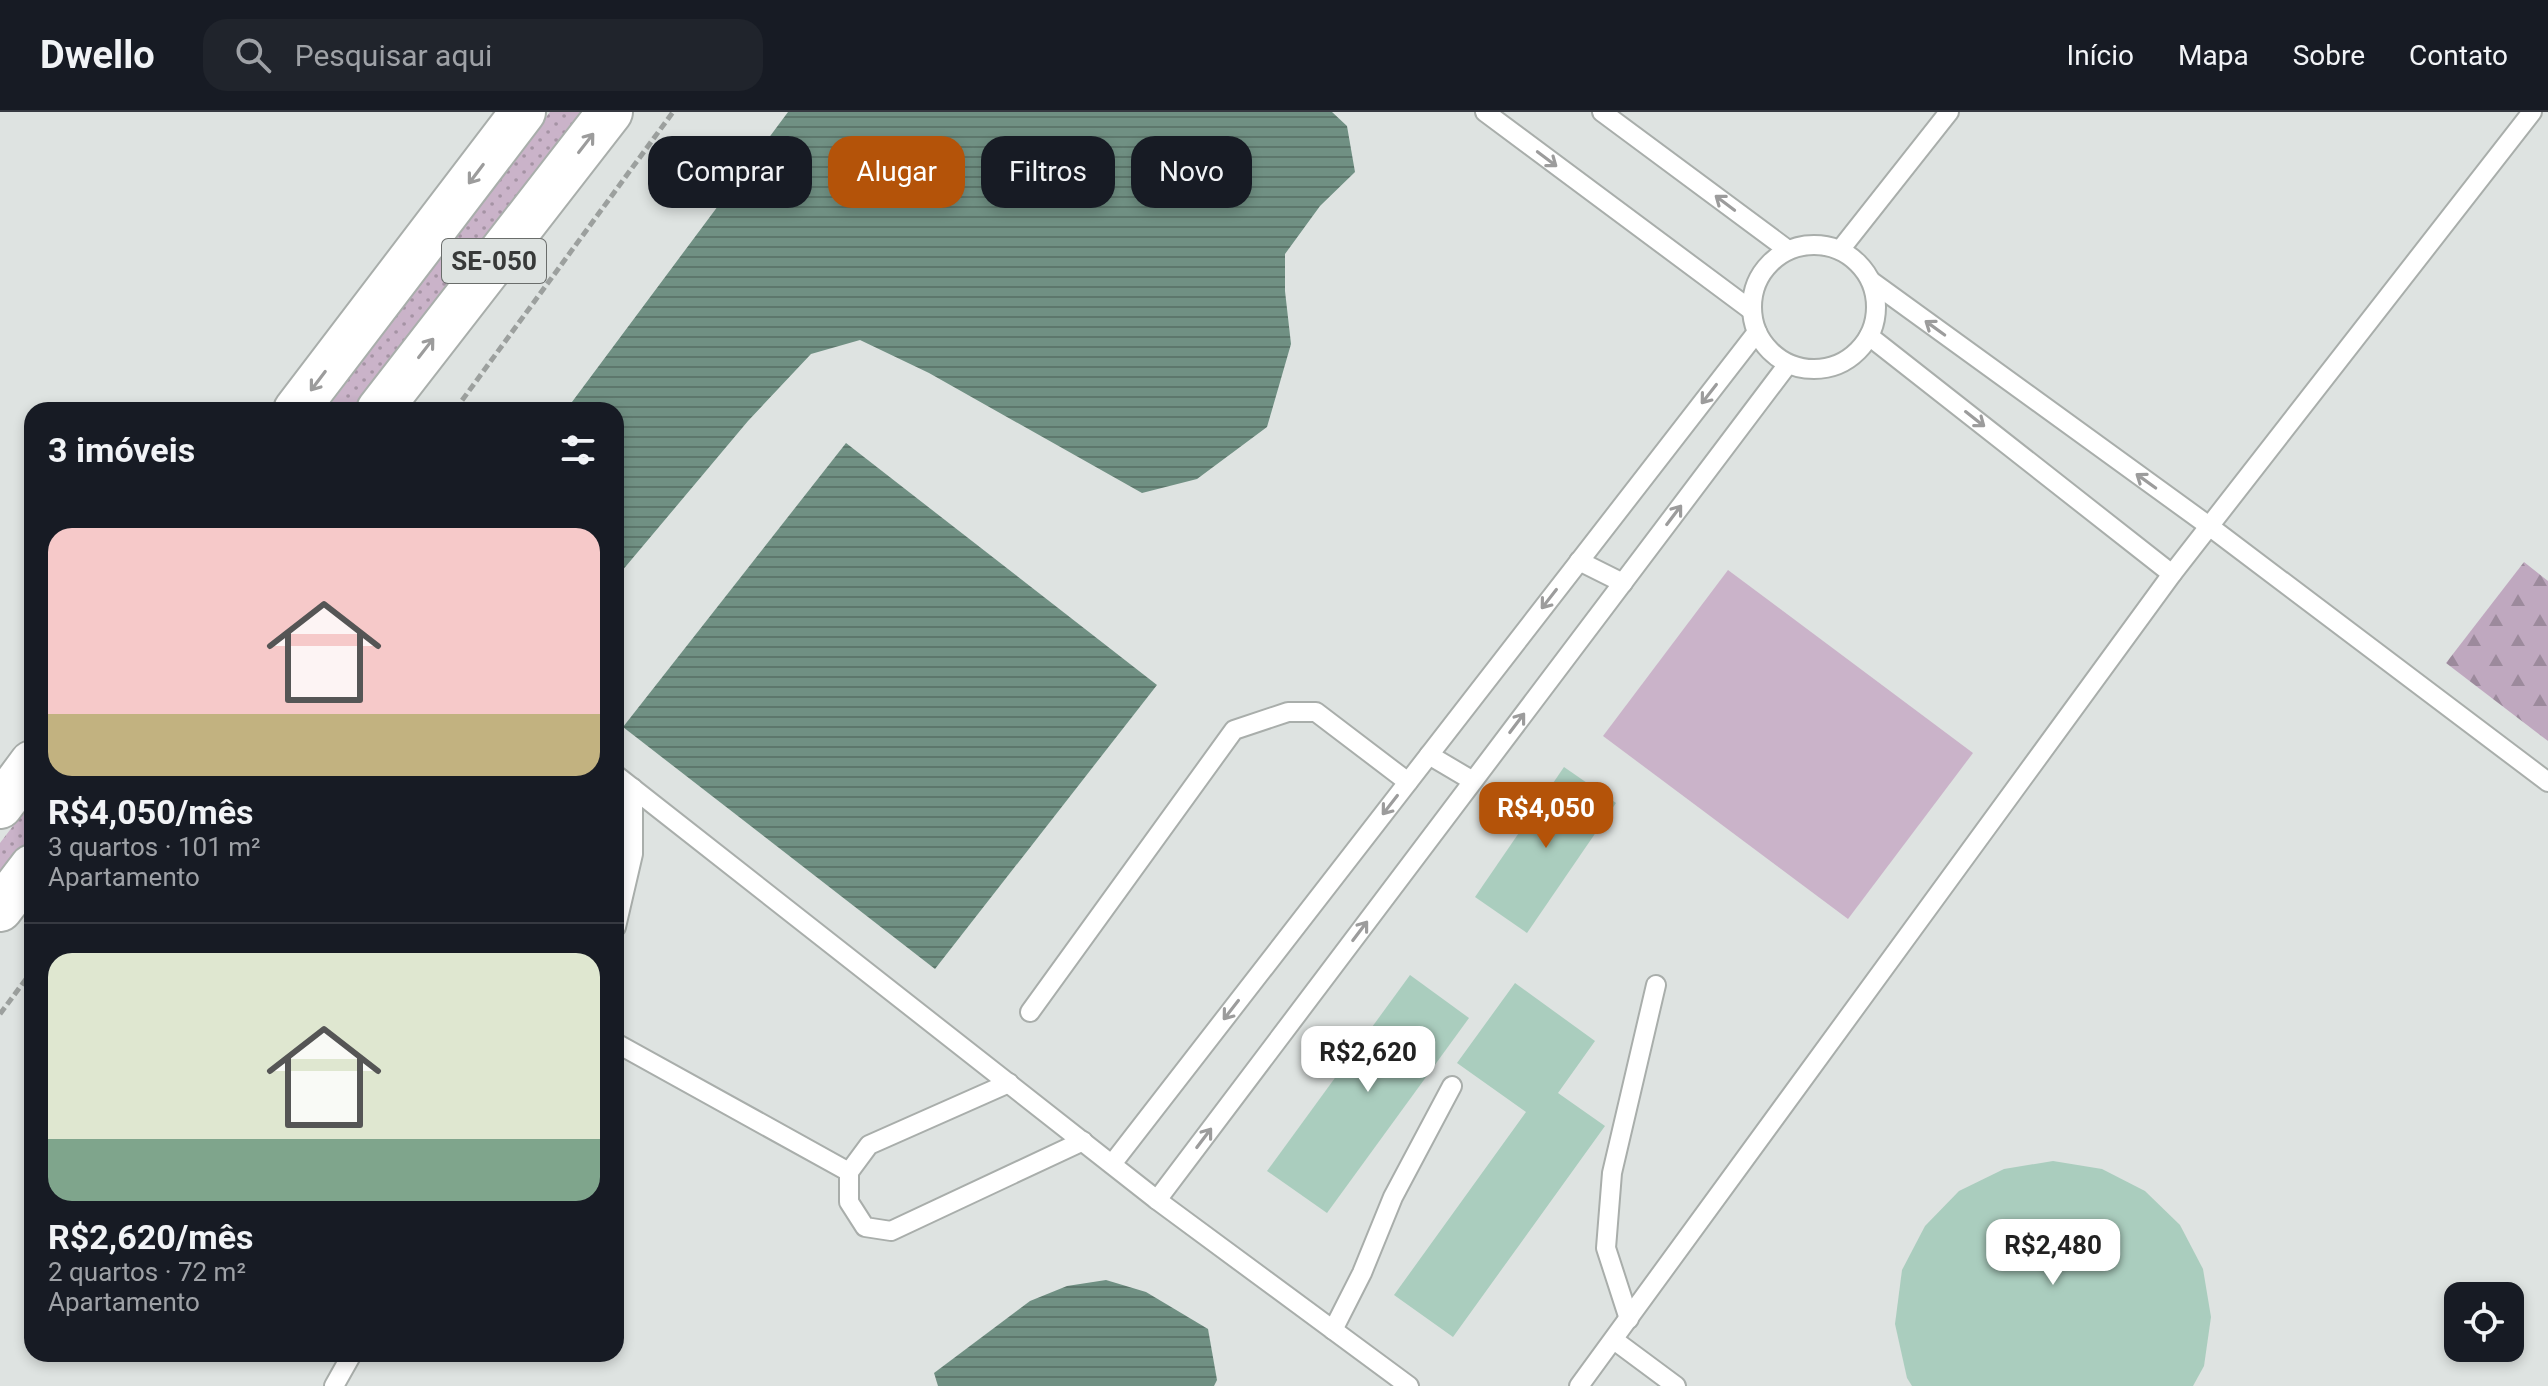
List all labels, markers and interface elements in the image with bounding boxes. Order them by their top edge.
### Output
search box [203,19,763,91]
text: Dwello [40,33,155,77]
icon: search [231,33,275,77]
text: Pesquisar aqui [295,38,492,73]
text: Início [2067,39,2134,72]
text: Mapa [2178,39,2249,72]
text: Sobre [2293,39,2365,72]
text: Contato [2409,39,2508,72]
one-way arrow [577,133,595,154]
chip: Comprar [648,136,812,208]
chip: Alugar [828,136,965,208]
chip: Filtros [981,136,1115,208]
chip: Novo [1131,136,1252,208]
one-way arrow [1536,150,1557,167]
one-way arrow [467,163,484,184]
one-way arrow [1715,195,1736,212]
road number: SE-050 [442,239,546,283]
one-way arrow [1925,320,1947,336]
one-way arrow [418,338,435,359]
one-way arrow [310,370,327,391]
one-way arrow [1700,383,1717,404]
one-way arrow [1964,410,1985,427]
icon: filters [556,428,600,472]
text: 3 imóveis [48,430,195,470]
one-way arrow [2136,472,2157,489]
one-way arrow [1665,505,1682,527]
icon: home [252,580,396,724]
one-way arrow [1541,588,1558,609]
one-way arrow [1508,713,1525,734]
pin: R$4,050 [1472,782,1620,850]
text: R$4,050/mês [48,792,254,832]
text: R$4,050 [1497,793,1595,823]
one-way arrow [1382,794,1399,815]
text: 3 quartos · 101 m² [48,832,261,862]
text: Apartamento [48,862,200,892]
one-way arrow [1352,920,1369,942]
one-way arrow [1223,999,1240,1021]
icon: home [252,1005,396,1149]
pin: R$2,620 [1294,1026,1442,1094]
text: R$2,620 [1319,1037,1417,1067]
one-way arrow [1195,1128,1212,1149]
text: R$2,620/mês [48,1217,254,1257]
pin: R$2,480 [1979,1219,2127,1287]
text: R$2,480 [2004,1230,2102,1260]
text: 2 quartos · 72 m² [48,1257,246,1287]
map controls [2444,1282,2524,1362]
button: locate [2444,1282,2524,1362]
text: Apartamento [48,1287,200,1317]

